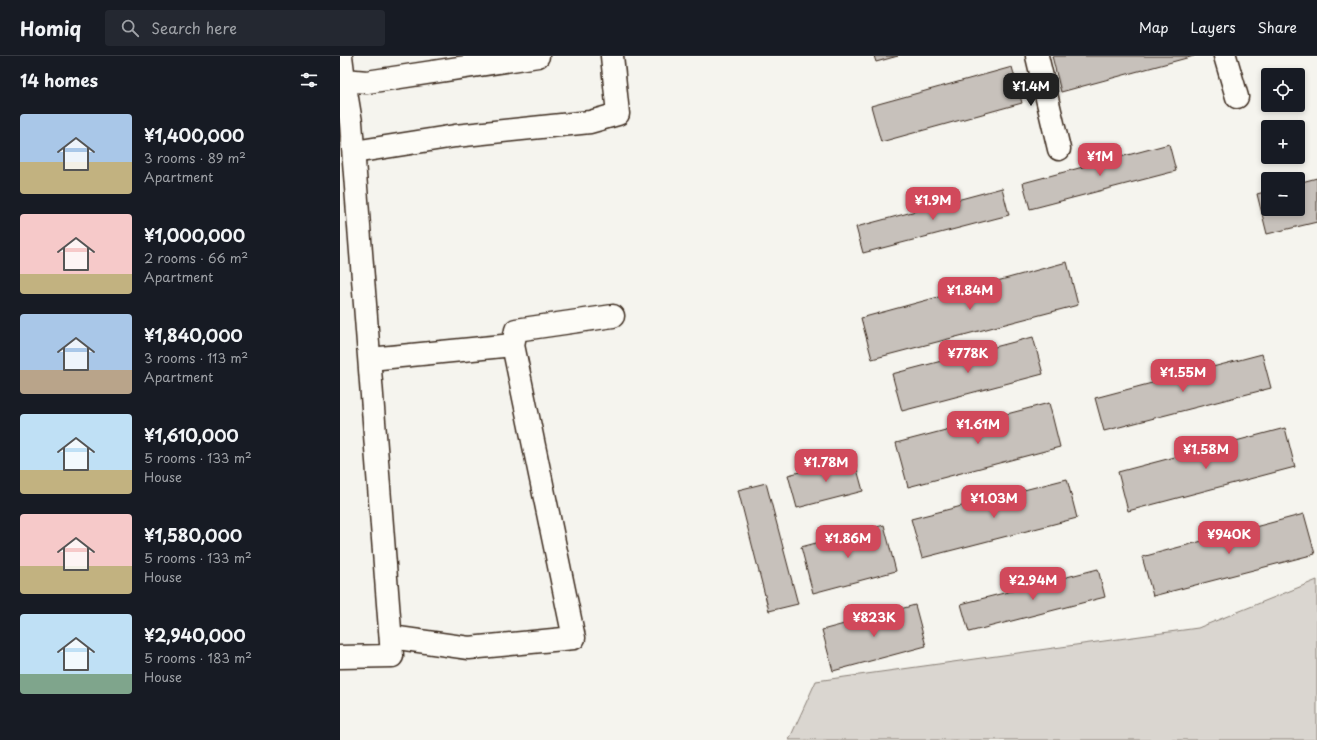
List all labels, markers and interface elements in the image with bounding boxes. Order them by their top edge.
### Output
search box [105,10,385,46]
text: Homiq [20,14,81,42]
text: Search here [151,16,237,39]
icon: search [119,17,141,39]
text: Map [1139,17,1169,38]
text: Layers [1191,17,1236,38]
text: Share [1258,17,1297,38]
text: 14 homes [20,67,98,93]
map controls [1261,68,1305,216]
button: locate [1261,68,1305,112]
icon: filters [298,69,320,91]
pin: ¥1.4M [1003,73,1059,107]
text: ¥1.4M [1012,76,1050,95]
button: + [1261,120,1305,164]
text: ¥1,400,000 [144,122,244,148]
icon: home [52,130,100,178]
pin: ¥1M [1081,143,1119,177]
text: ¥1M [1087,146,1113,165]
text: 3 rooms · 89 m² [144,148,246,167]
text: Apartment [144,167,213,186]
button: − [1261,172,1305,216]
pin: ¥1.9M [905,187,961,221]
text: ¥1.9M [915,190,951,209]
text: ¥1,000,000 [144,222,245,248]
icon: home [52,230,100,278]
text: 2 rooms · 66 m² [144,248,248,267]
text: Apartment [144,267,213,286]
pin: ¥1.84M [937,277,1003,311]
text: ¥1.84M [947,280,993,299]
text: ¥1,840,000 [144,322,243,348]
icon: home [52,330,100,378]
pin: ¥778K [940,340,996,374]
text: ¥778K [948,343,988,362]
text: 3 rooms · 113 m² [144,348,248,367]
pin: ¥1.55M [1150,359,1216,393]
text: ¥1.55M [1160,362,1206,381]
text: Apartment [144,367,213,386]
pin: ¥1.61M [945,411,1011,445]
text: ¥1.61M [956,414,1000,433]
text: ¥1,610,000 [144,422,239,448]
icon: home [52,430,100,478]
pin: ¥1.58M [1173,436,1239,470]
text: ¥1.58M [1183,439,1229,458]
text: 5 rooms · 133 m² [144,448,252,467]
pin: ¥1.78M [793,449,859,483]
text: ¥1.78M [804,452,848,471]
text: House [144,467,182,486]
pin: ¥1.03M [961,485,1027,519]
text: ¥1.03M [970,488,1018,507]
pin: ¥940K [1201,521,1257,555]
text: ¥1,580,000 [144,522,242,548]
text: ¥940K [1207,524,1251,543]
pin: ¥1.86M [815,525,881,559]
text: ¥1.86M [825,528,871,547]
icon: home [52,530,100,578]
text: 5 rooms · 133 m² [144,548,252,567]
text: House [144,567,182,586]
pin: ¥2.94M [1000,567,1066,601]
text: ¥2.94M [1009,570,1057,589]
pin: ¥823K [846,604,902,638]
text: ¥823K [852,607,896,626]
text: ¥2,940,000 [144,622,246,648]
icon: home [52,630,100,678]
text: 5 rooms · 183 m² [144,648,252,667]
text: House [144,667,182,686]

